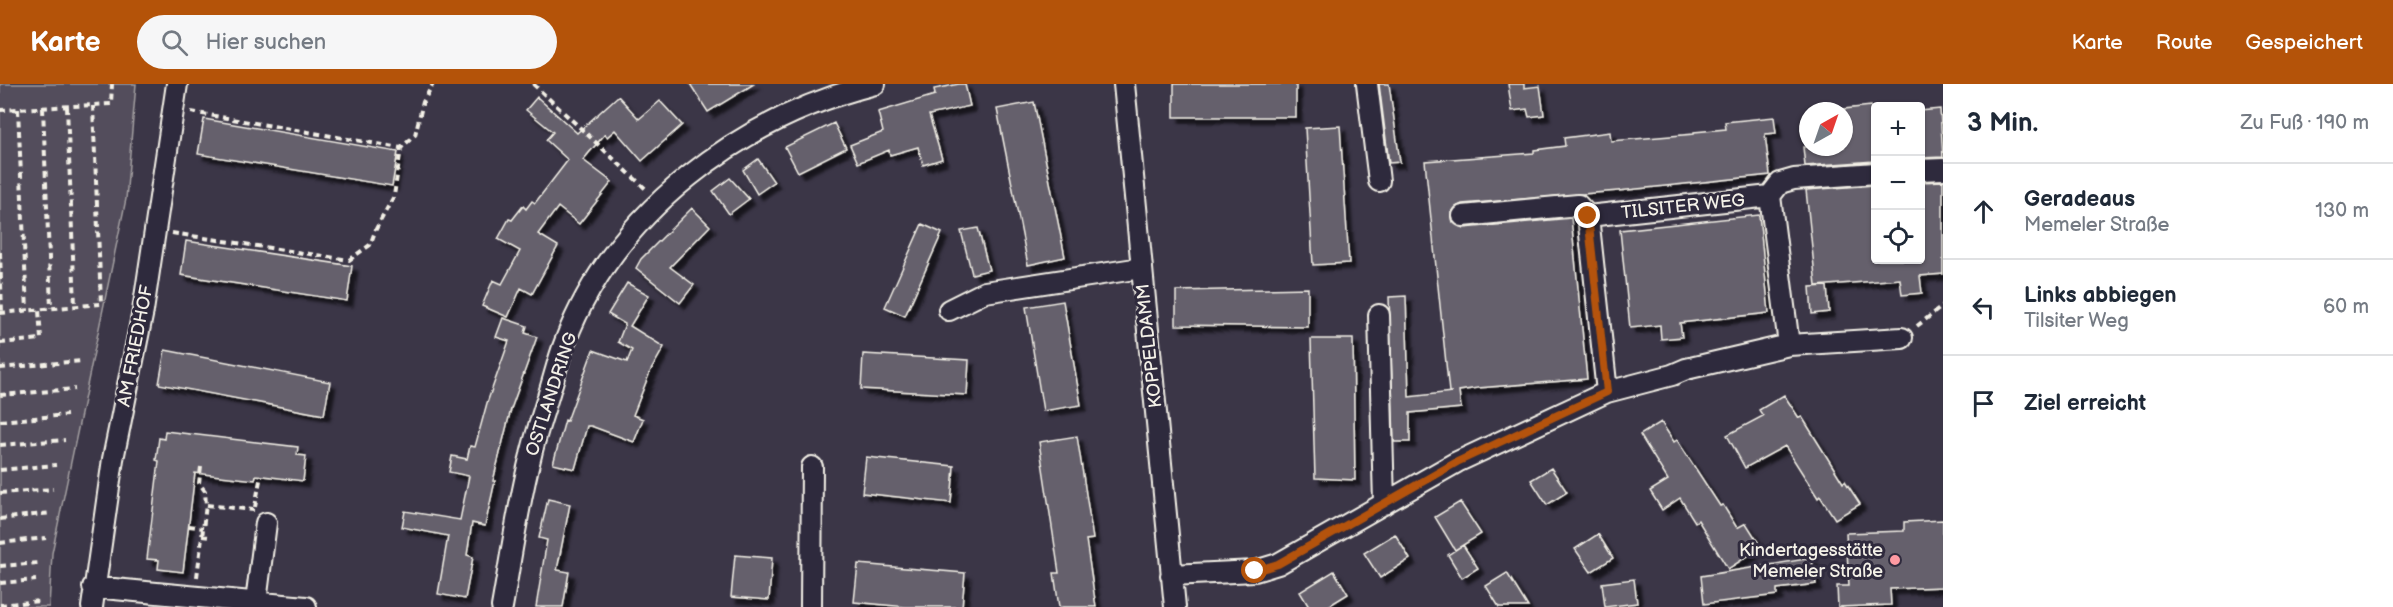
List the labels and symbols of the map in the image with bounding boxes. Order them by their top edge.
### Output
north arrow [1799,102,1853,156]
street label: TILSITER WEG [1620,190,1746,223]
route end [1574,202,1600,228]
street label: AM FRIEDHOF [113,283,158,409]
street label: KOPPELDAMM [1133,283,1166,409]
street label: OSTLANDRING [522,330,581,458]
place label: Kindertagesstätte Memeler Straße [1739,540,1883,582]
marker: Kindertagesstätte Memeler Straße [1888,553,1902,567]
route start [1241,557,1267,583]

